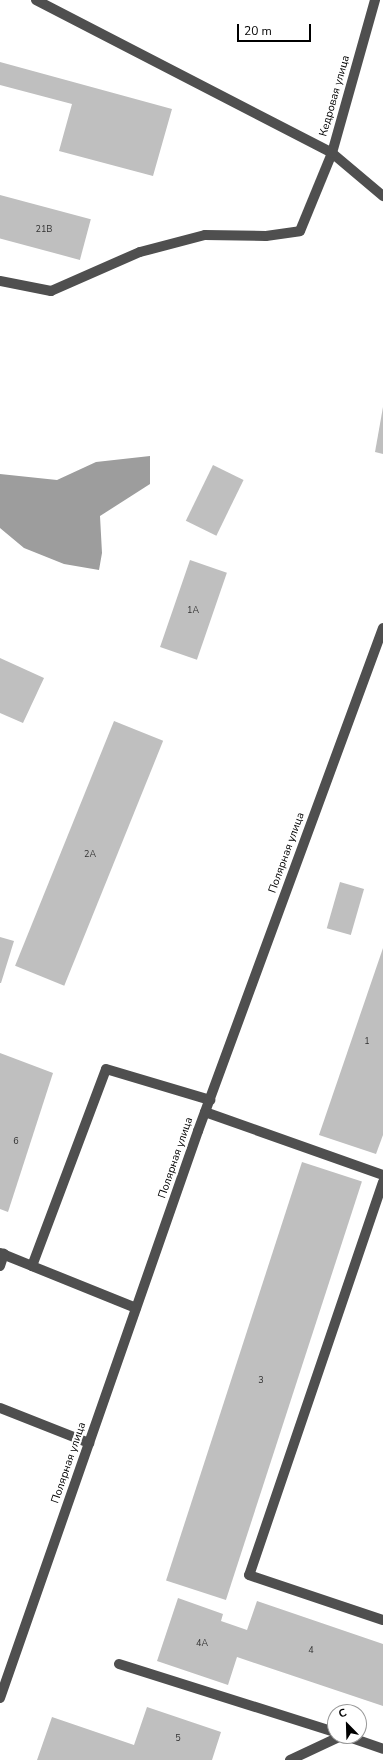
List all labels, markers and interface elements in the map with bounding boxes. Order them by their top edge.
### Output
scale bar [239,16,313,42]
text: 20 m [244,23,272,39]
street label: Кедровая улица [317,54,353,138]
house number: 21В [36,224,52,234]
house number: 1А [187,605,199,615]
street label: Полярная улица [266,811,308,895]
house number: 2А [84,849,96,859]
house number: 1 [364,1036,370,1046]
street label: Полярная улица [156,1116,196,1200]
house number: 6 [13,1136,19,1146]
house number: 3 [258,1375,264,1385]
street label: Полярная улица [49,1421,89,1505]
house number: 4А [196,1638,208,1648]
house number: 4 [308,1645,314,1655]
north arrow [327,1704,367,1744]
text: С [336,1705,349,1722]
house number: 5 [175,1733,181,1743]

